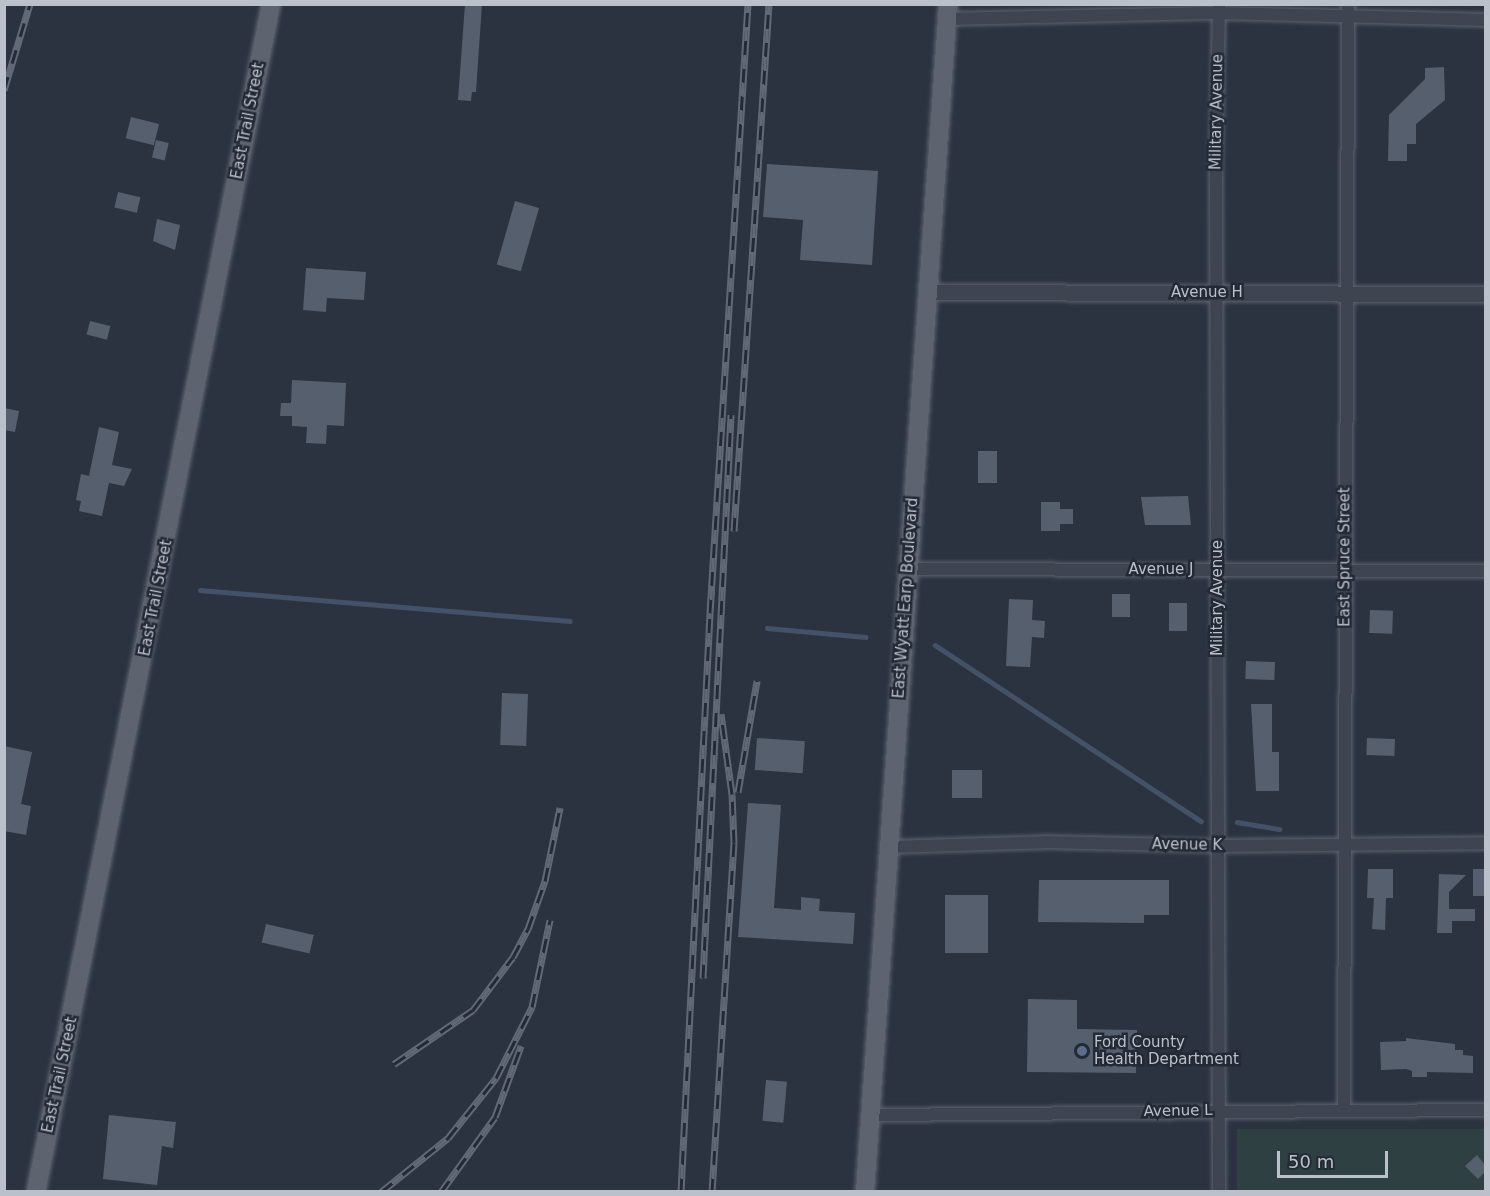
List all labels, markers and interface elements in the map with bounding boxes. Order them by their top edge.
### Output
street label: Military Avenue [1207,54,1227,170]
street label: East Trail Street [228,61,268,181]
street label: Avenue H [1171,284,1243,302]
street label: East Spruce Street [1336,487,1354,627]
street label: East Wyatt Earp Boulevard [890,497,922,699]
street label: East Trail Street [136,538,176,658]
street label: Military Avenue [1209,540,1227,656]
street label: Avenue J [1129,561,1193,579]
street label: Avenue K [1152,835,1222,855]
street label: East Trail Street [39,1015,81,1135]
place label: Ford County Health Department [1094,1033,1239,1068]
marker: Ford County Health Department [1075,1044,1089,1058]
street label: Avenue L [1143,1101,1213,1121]
scale bar [1280,1139,1391,1177]
text: 50 m [1288,1151,1334,1172]

